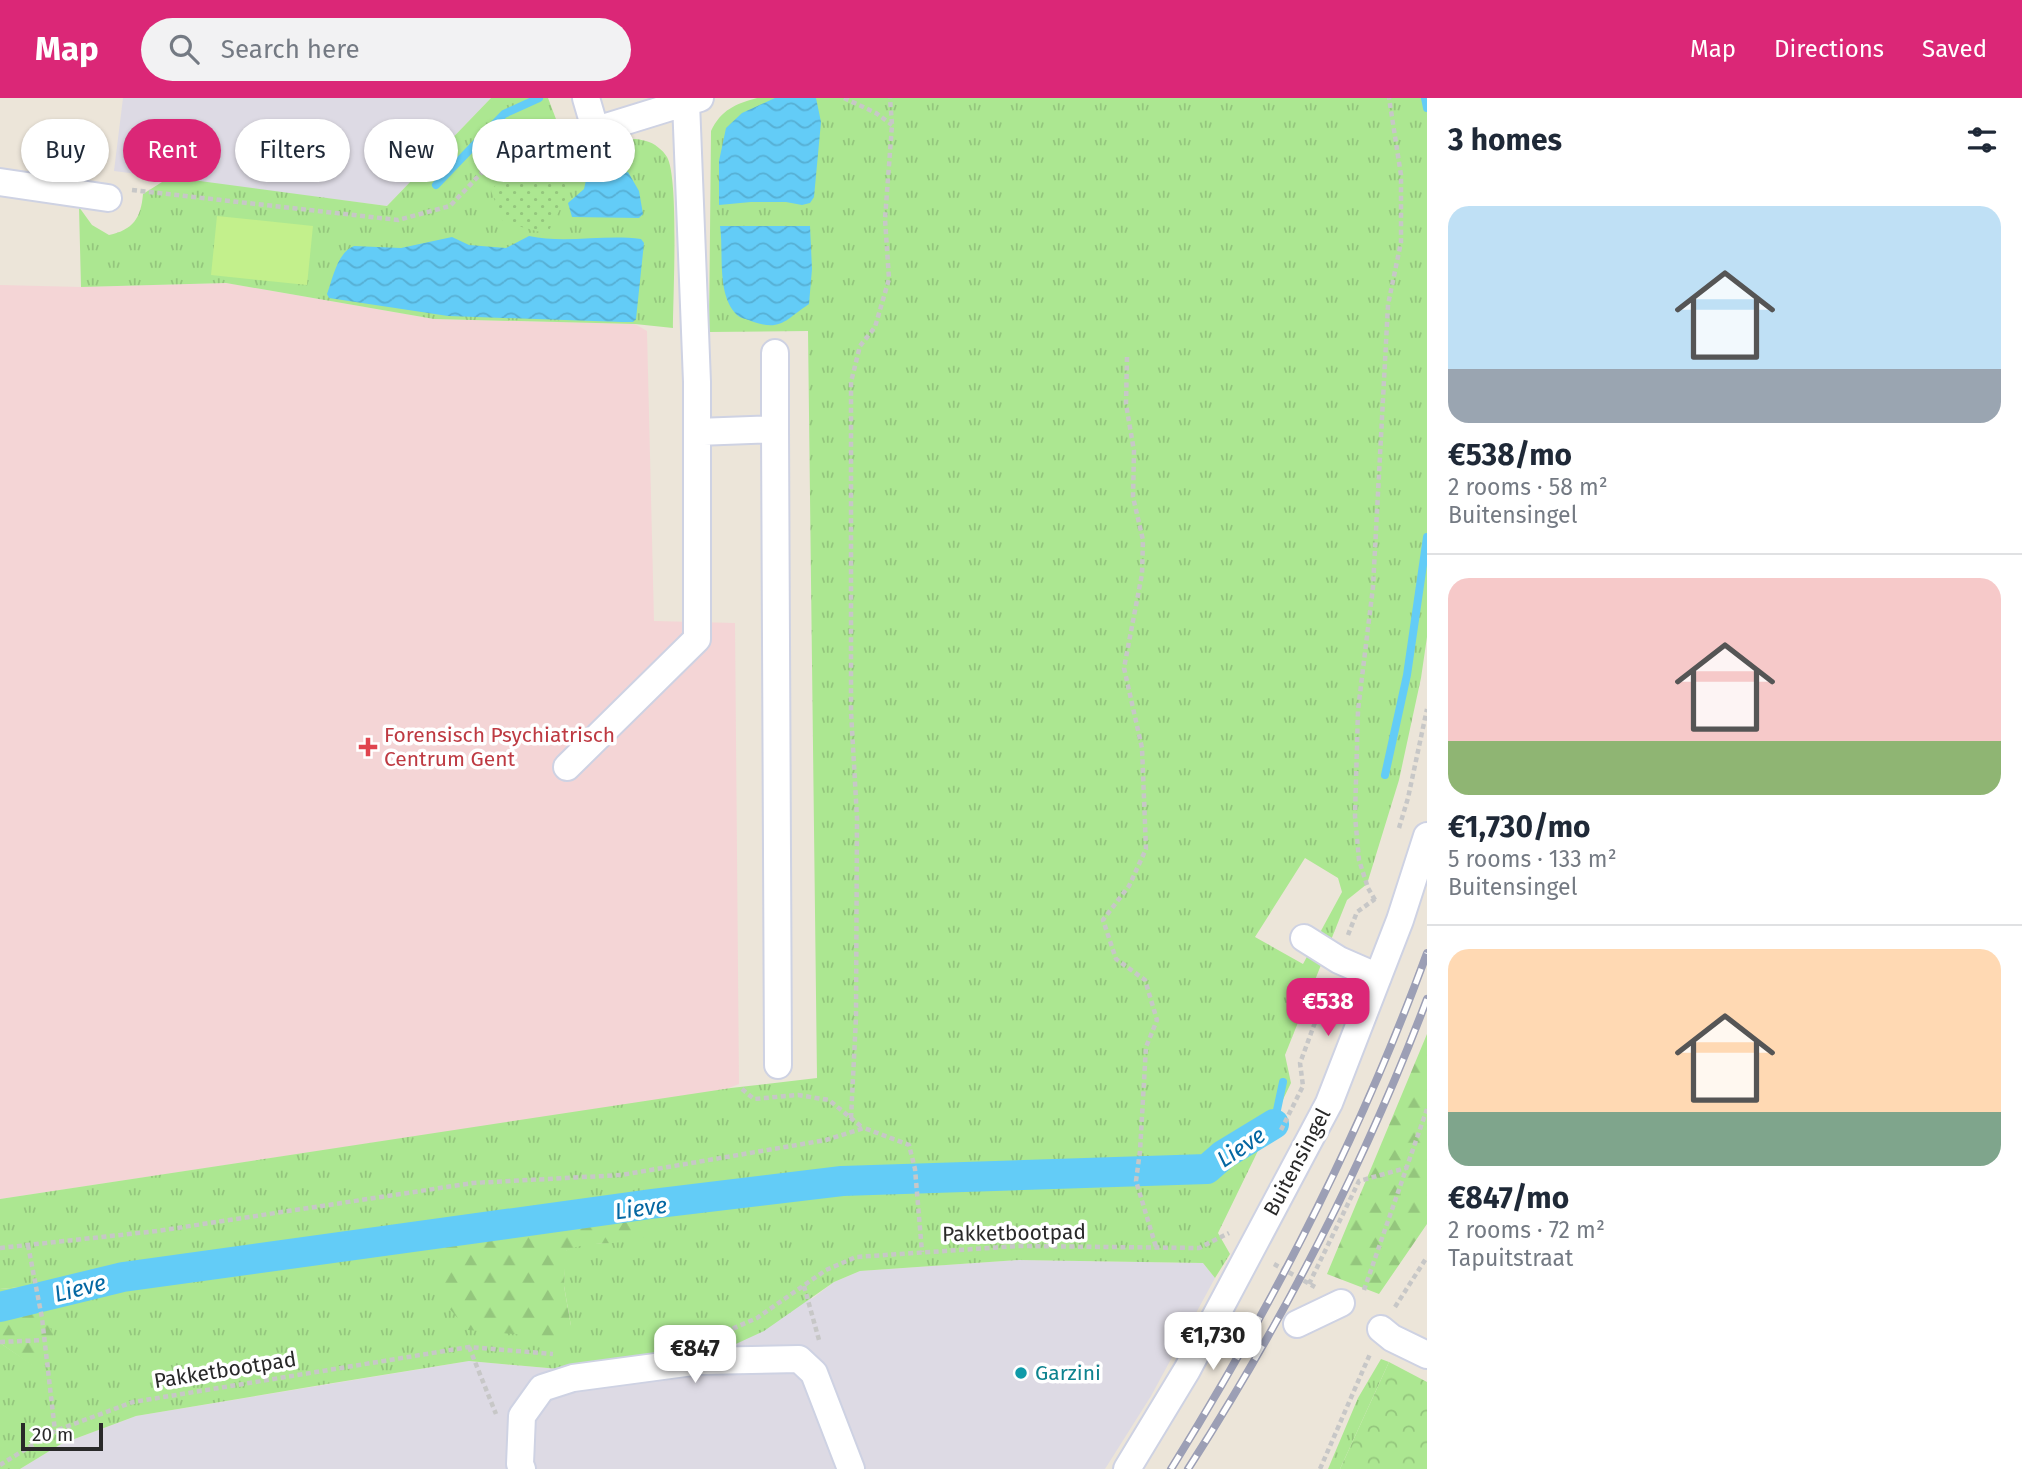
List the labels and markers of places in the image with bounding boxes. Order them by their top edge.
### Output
place label: Forensisch Psychiatrisch Centrum Gent [384,722,615,772]
marker: Forensisch Psychiatrisch Centrum Gent [358,737,378,757]
pin: €538 [1287,978,1369,1038]
pin: €1,730 [1156,1312,1270,1372]
pin: €847 [654,1326,736,1385]
place label: Garzini [1035,1360,1101,1386]
marker: Garzini [1013,1365,1029,1381]

